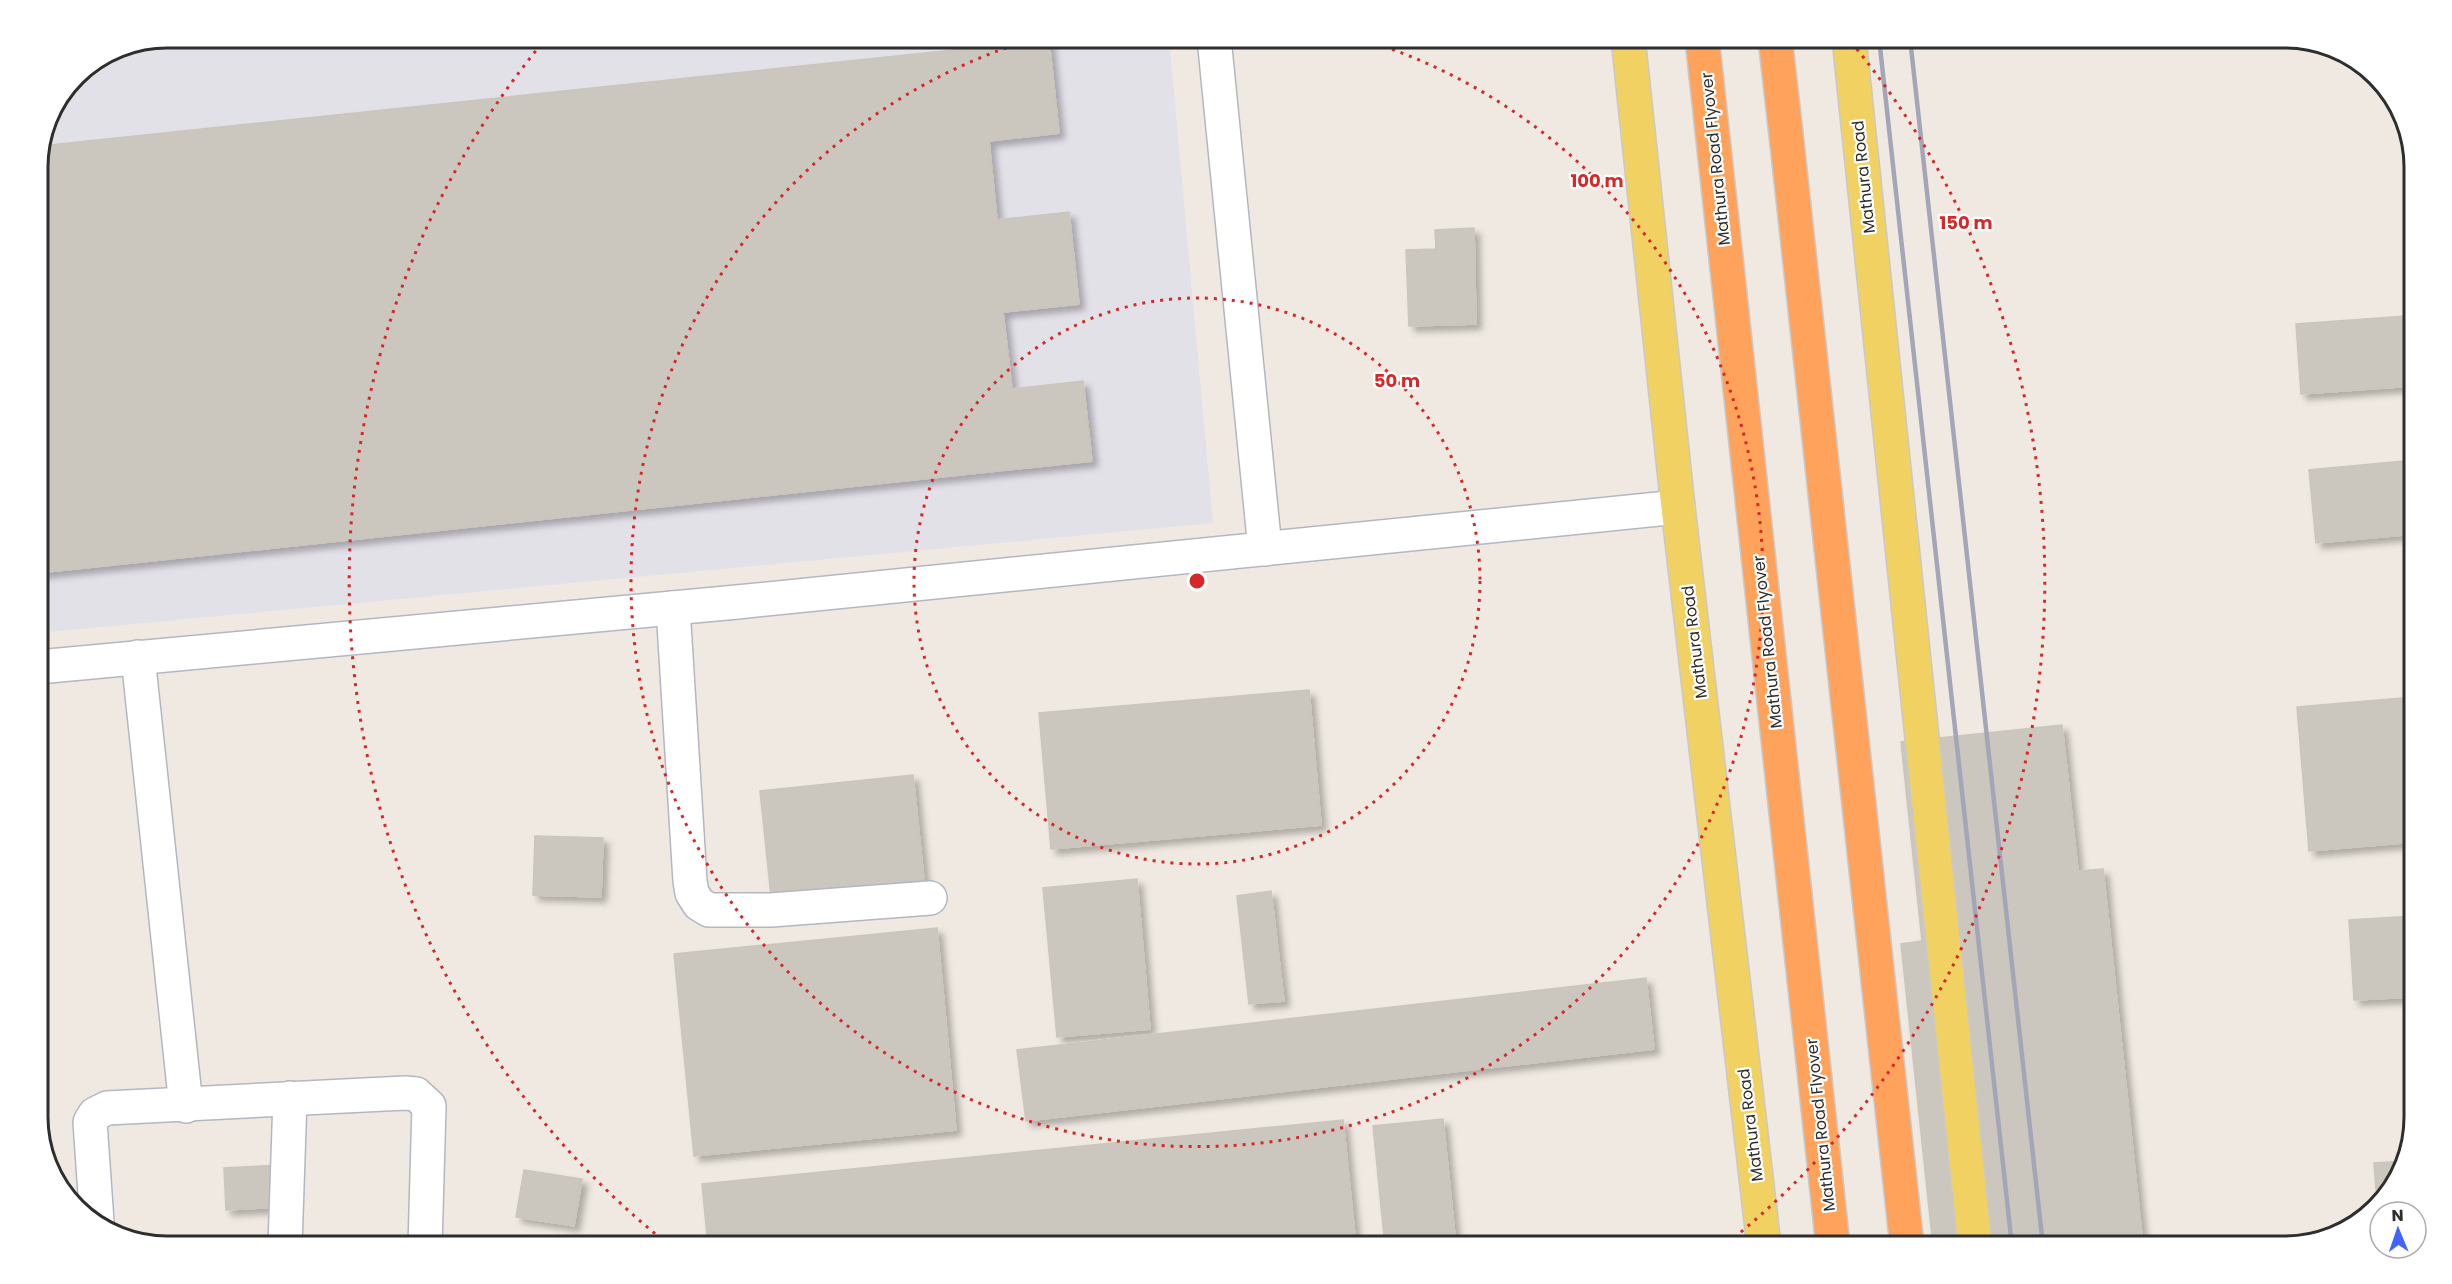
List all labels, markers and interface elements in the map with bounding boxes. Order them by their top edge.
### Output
street label: Mathura Road Flyover [1695,71,1736,247]
street label: Mathura Road [1846,119,1881,235]
text: 100 m [1570,168,1624,193]
text: 150 m [1939,210,1993,235]
text: 50 m [1374,368,1420,393]
street label: Mathura Road Flyover [1747,554,1788,730]
centre of rings [1187,571,1207,591]
street label: Mathura Road [1676,584,1713,700]
street label: Mathura Road Flyover [1800,1037,1841,1213]
street label: Mathura Road [1732,1067,1769,1183]
north arrow [2368,1200,2428,1260]
text: N [2391,1204,2404,1227]

